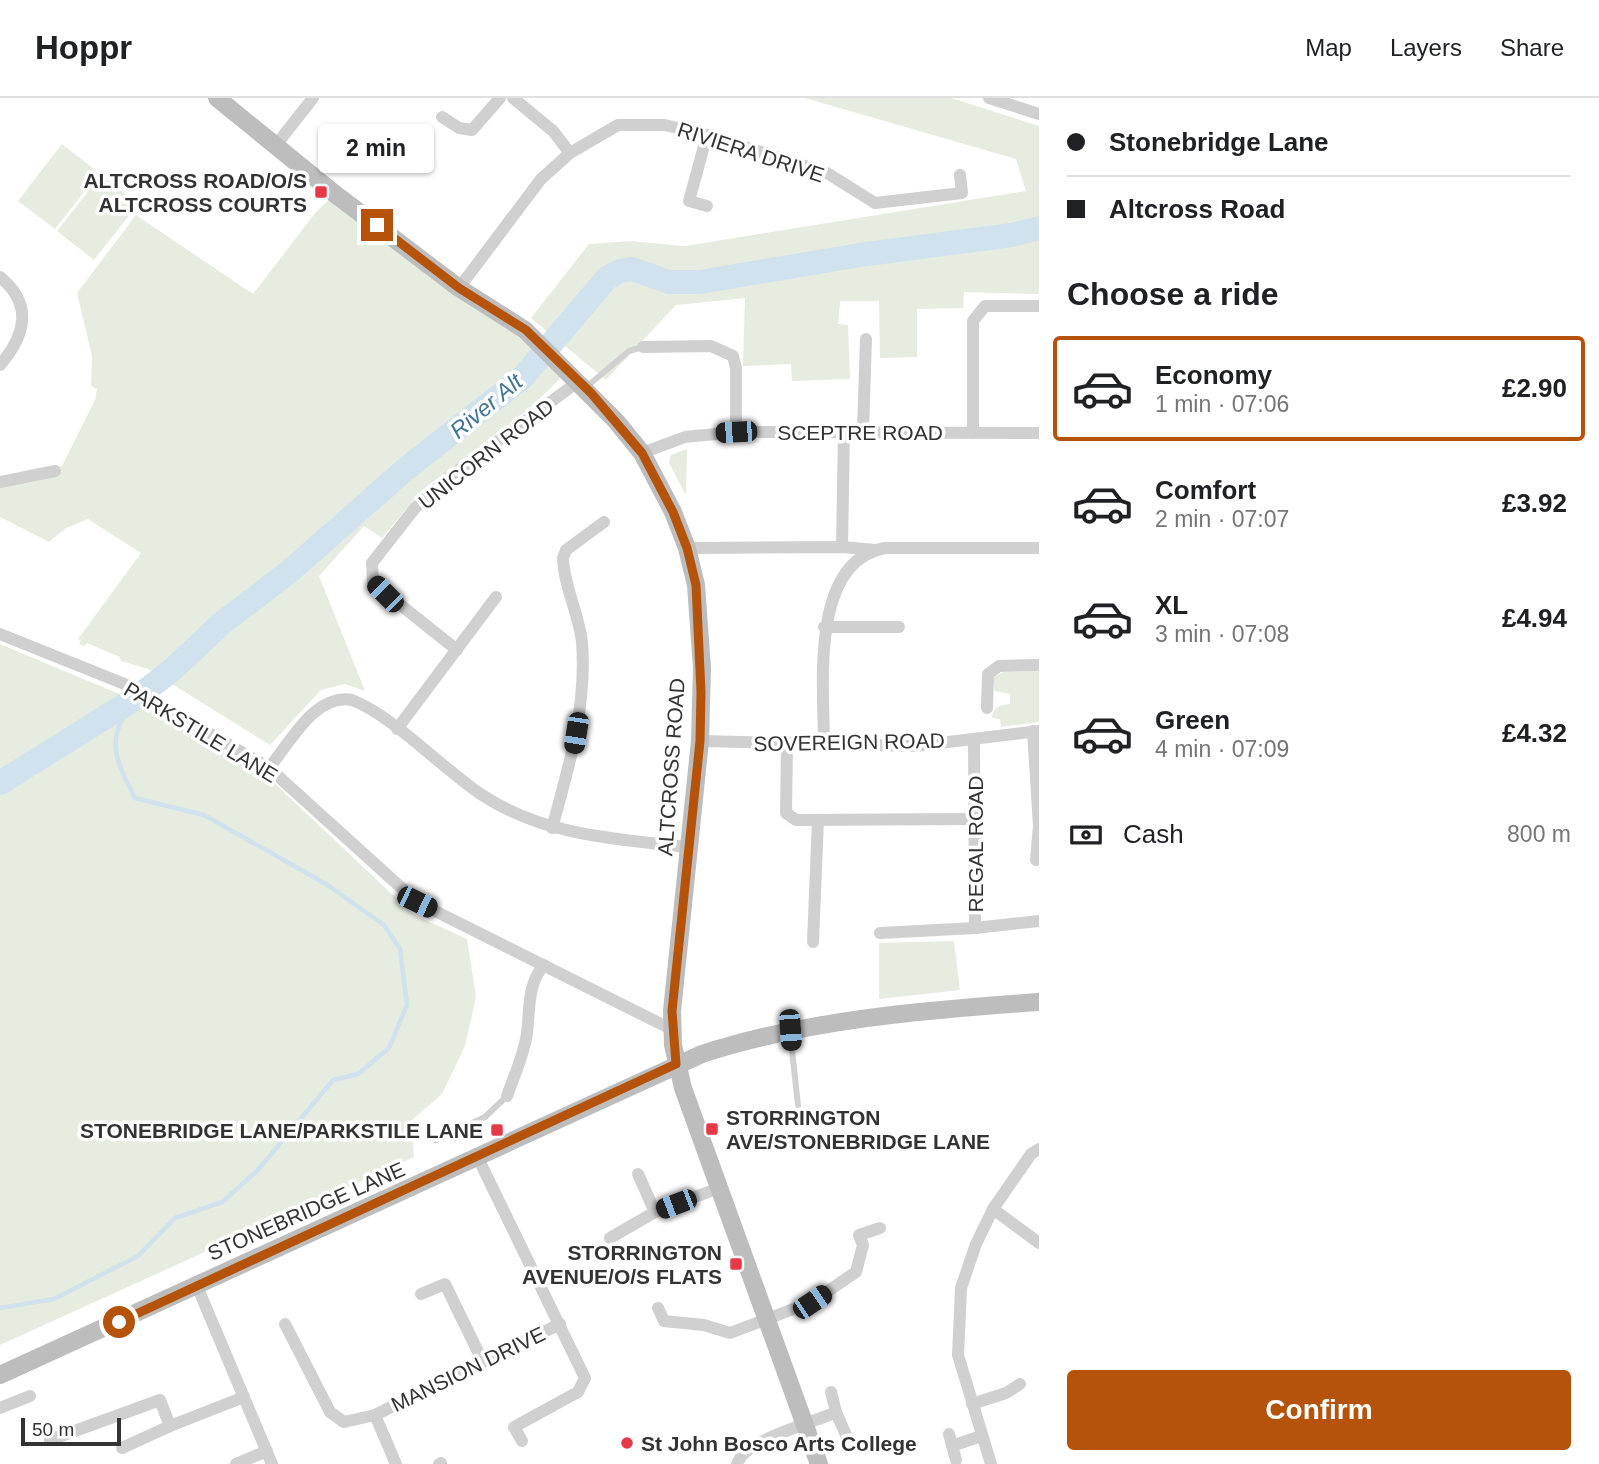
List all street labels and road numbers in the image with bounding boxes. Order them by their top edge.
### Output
street label: RIVIERA DRIVE [675,117,827,187]
street label: UNICORN ROAD [414,394,558,514]
street label: SCEPTRE ROAD [777,421,943,444]
street label: PARKSTILE LANE [120,677,282,787]
street label: ALTCROSS ROAD [653,677,689,857]
street label: SOVEREIGN ROAD [753,729,945,755]
street label: REGAL ROAD [964,776,987,912]
street label: STONEBRIDGE LANE [204,1157,408,1265]
street label: MANSION DRIVE [387,1322,549,1416]

